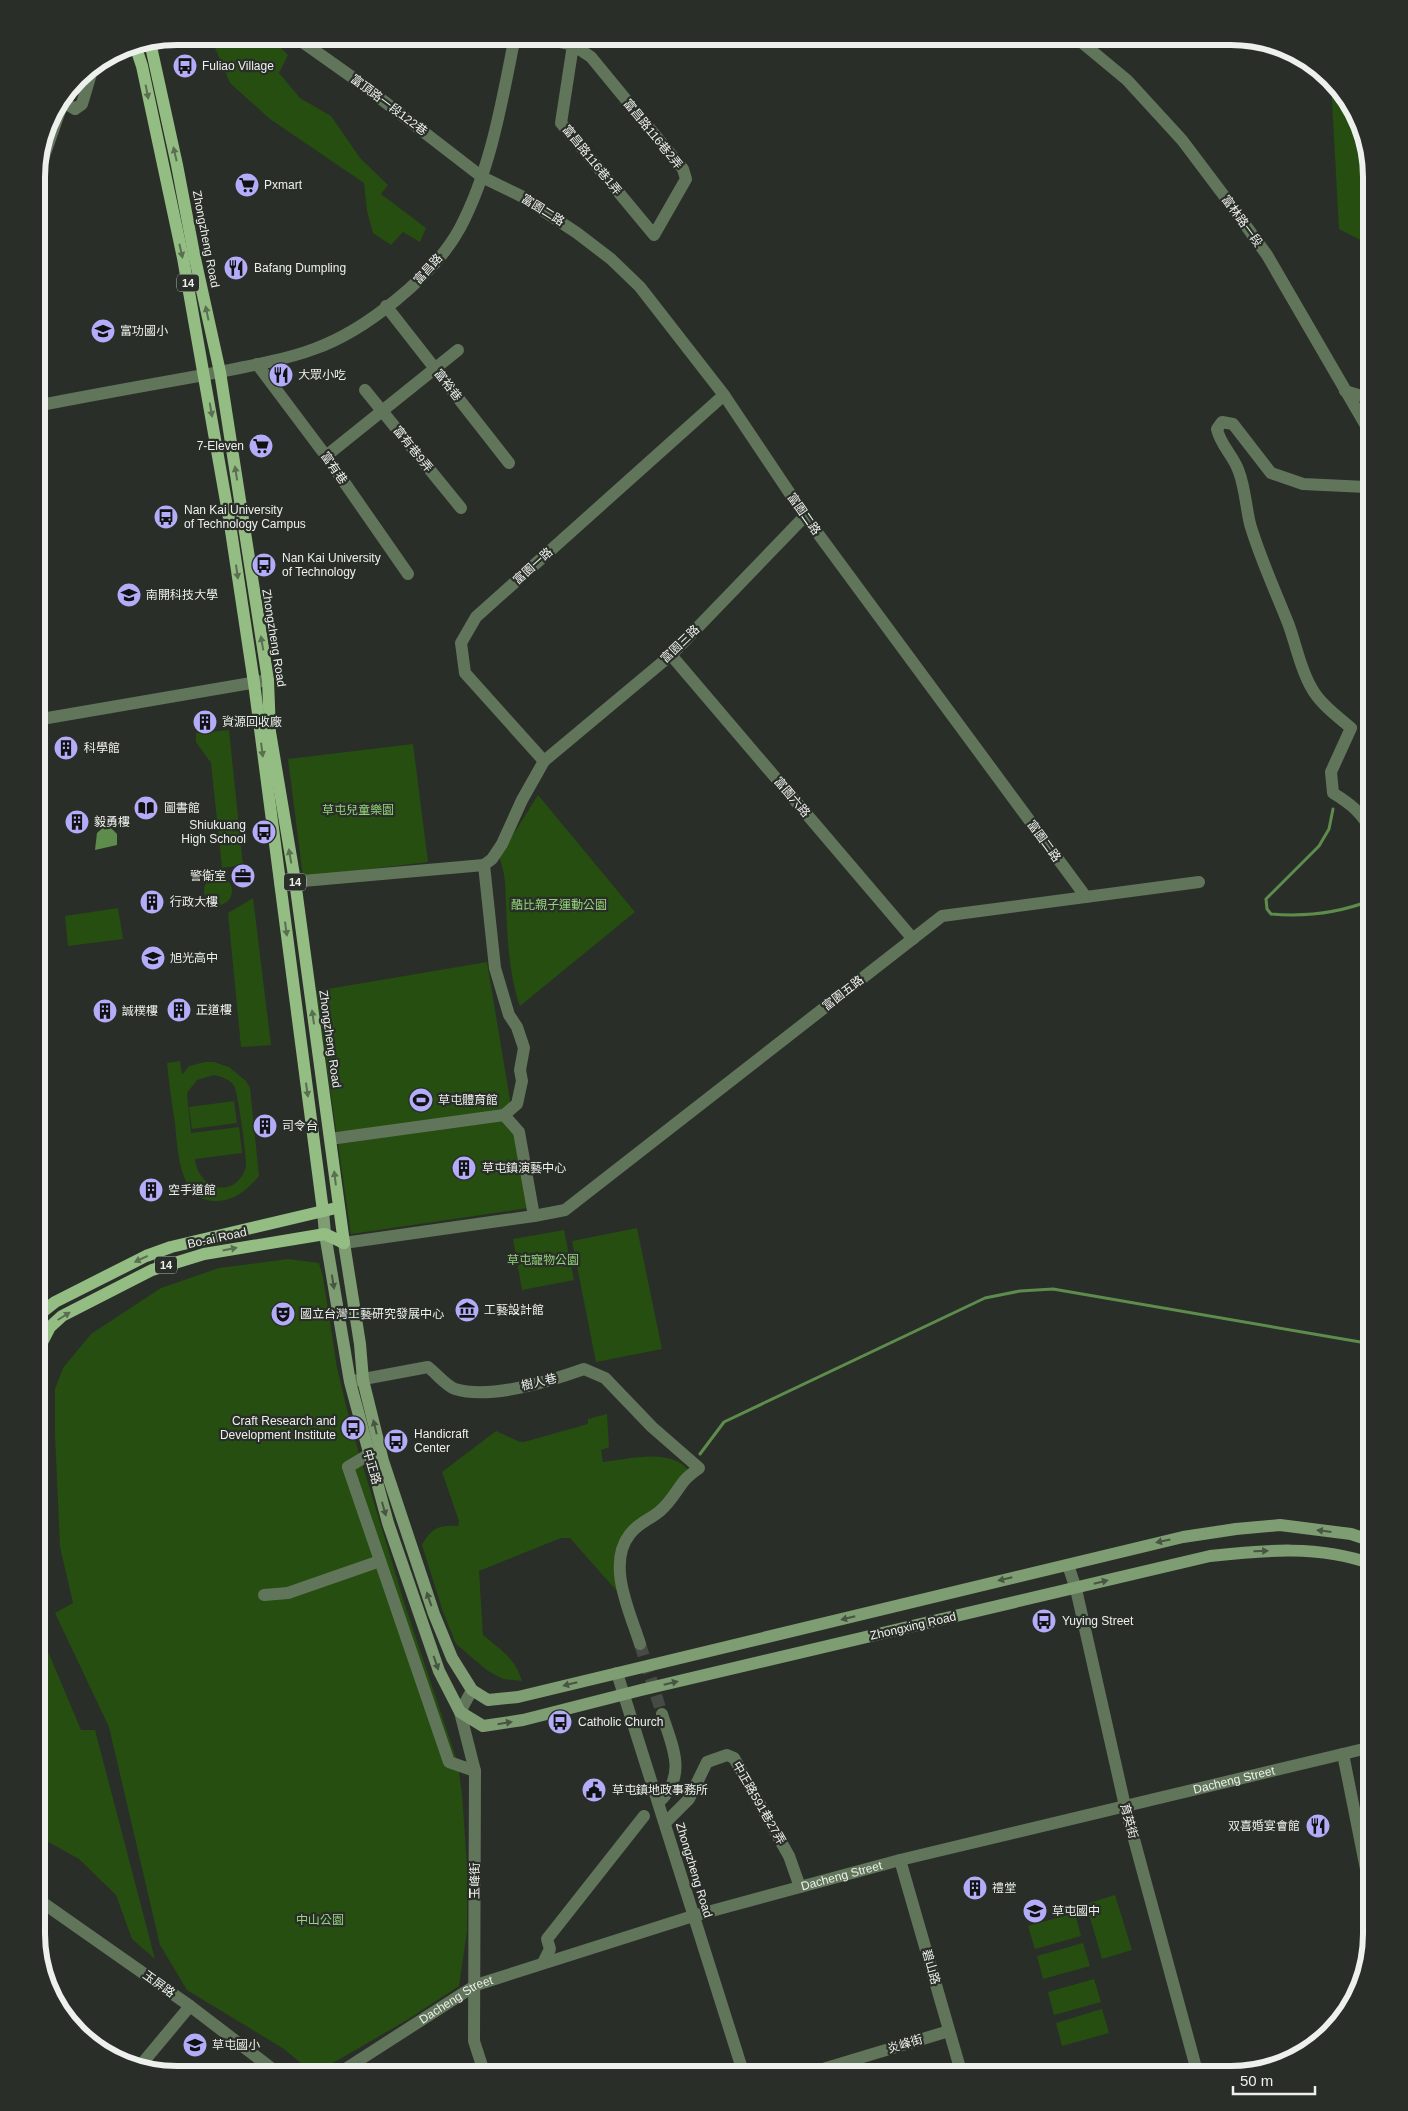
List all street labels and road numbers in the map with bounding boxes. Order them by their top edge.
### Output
street label: 富頂路一段122巷 [348,72,430,138]
street label: 富昌路116巷2弄 [621,96,685,172]
street label: 富昌路116巷1弄 [560,122,624,198]
street label: Zhongzheng Road [190,189,222,289]
street label: 富園二路 [519,191,567,229]
street label: 富林路一段 [1219,193,1265,249]
street label: 富昌路 [411,251,445,287]
road number: 14 [177,274,199,292]
street label: 富裕巷 [431,367,465,403]
street label: 富有巷9弄 [390,423,436,475]
street label: 富有巷 [318,449,350,487]
street label: 富園二路 [784,490,824,538]
street label: 富園一路 [510,545,556,587]
street label: Zhongzheng Road [259,588,289,688]
street label: 富園三路 [658,622,702,666]
street label: 富園六路 [771,774,813,820]
street label: 富園二路 [1024,817,1064,865]
road number: 14 [284,874,306,890]
street label: 富園五路 [820,973,866,1013]
street label: Zhongzheng Road [316,989,344,1089]
street label: Bo-ai Road [186,1225,248,1251]
road number: 14 [155,1256,177,1274]
street label: 樹人巷 [520,1371,558,1393]
street label: 中正路 [360,1448,384,1486]
street label: Zhongxing Road [869,1609,957,1643]
street label: 中正路591巷27弄 [730,1759,788,1847]
street label: Dacheng Street [1192,1763,1277,1797]
street label: 育英街 [1118,1802,1140,1840]
street label: Zhongzheng Road [673,1821,715,1919]
street label: Dacheng Street [799,1858,884,1893]
street label: 玉峰街 [468,1863,482,1899]
street label: 碧山路 [919,1948,943,1986]
street label: 玉屏路 [140,1968,178,2000]
street label: Dacheng Street [417,1973,495,2027]
street label: 炎峰街 [886,2032,924,2056]

